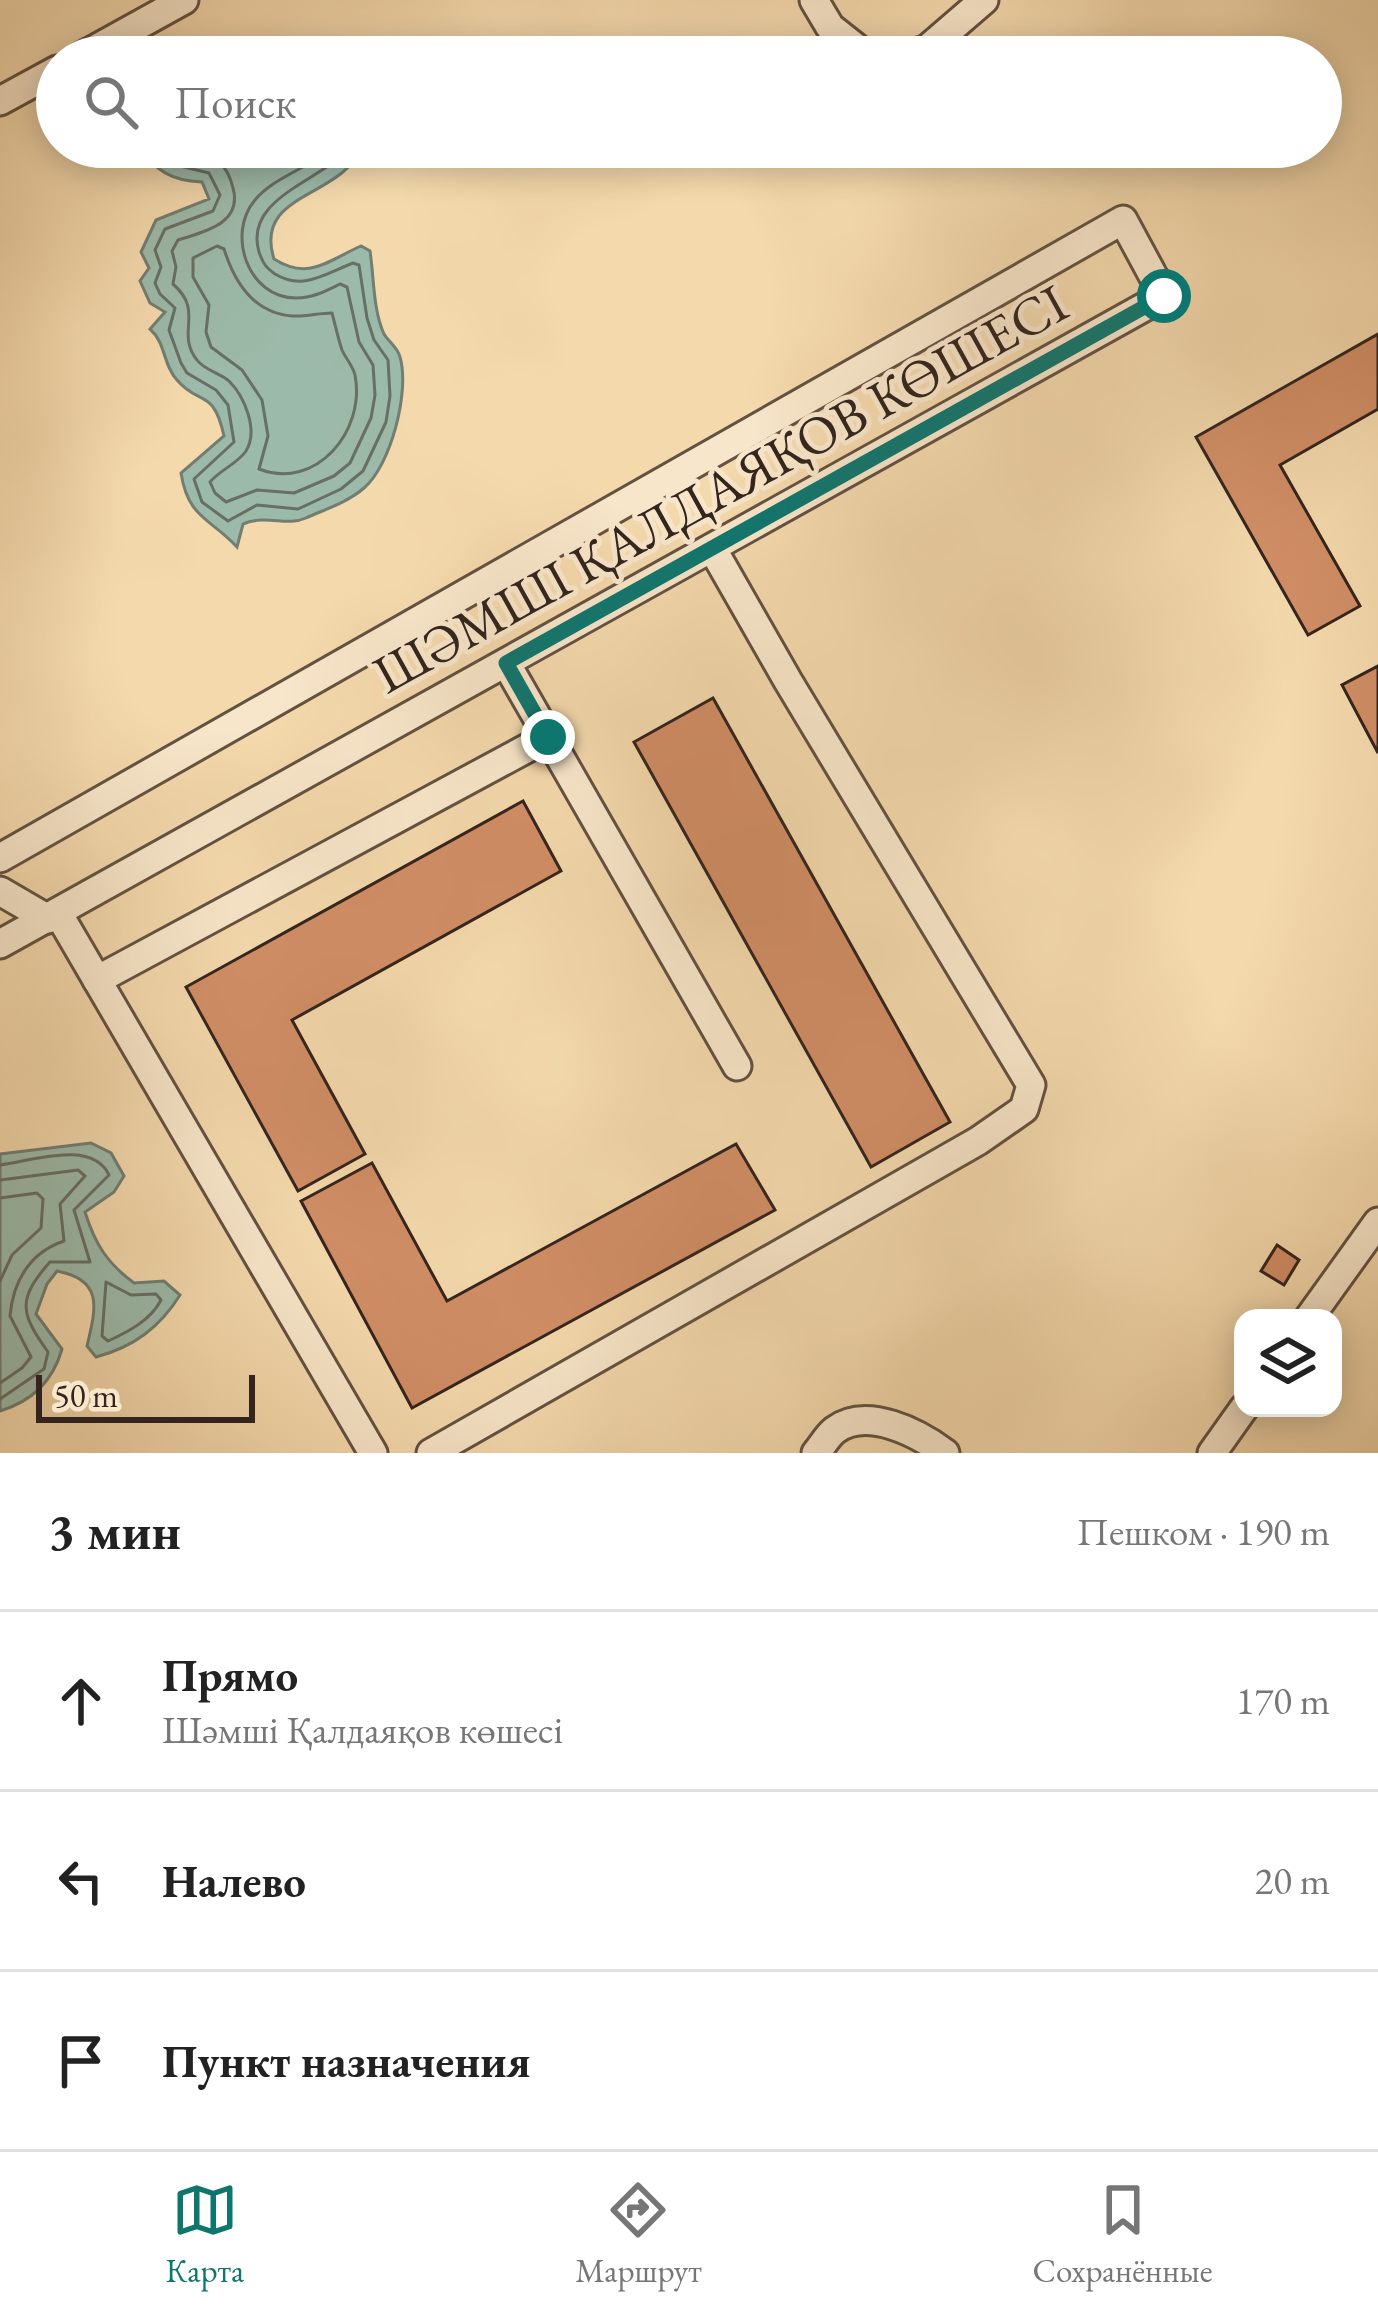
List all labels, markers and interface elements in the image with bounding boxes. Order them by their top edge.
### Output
search box [36,36,1342,168]
icon: search [78,69,144,135]
text: Поиск [174,73,296,131]
street label: ШӘМШІ ҚАЛДАЯҚОВ КӨШЕСІ [361,268,1079,708]
route start [1137,269,1191,323]
route end [521,710,575,764]
map controls [1234,1309,1342,1417]
button: layers [1234,1309,1342,1417]
scale bar [36,1369,255,1422]
text: 50 m [54,1374,118,1417]
text: 3 мин [48,1498,181,1564]
text: Пешком · 190 m [1077,1506,1330,1557]
text: Прямо [162,1646,298,1704]
icon: ahead [48,1668,114,1734]
text: 170 m [1236,1675,1330,1726]
text: Шәмші Қалдаяқов көшесі [162,1704,563,1755]
icon: left [48,1848,114,1914]
text: Налево [162,1852,306,1910]
text: 20 m [1254,1855,1330,1906]
icon: arrive [48,2028,114,2094]
text: Пункт назначения [162,2032,531,2090]
tab: Карта [165,2177,244,2292]
tab: Маршрут [575,2177,702,2292]
tab: Сохранённые [1033,2177,1213,2292]

